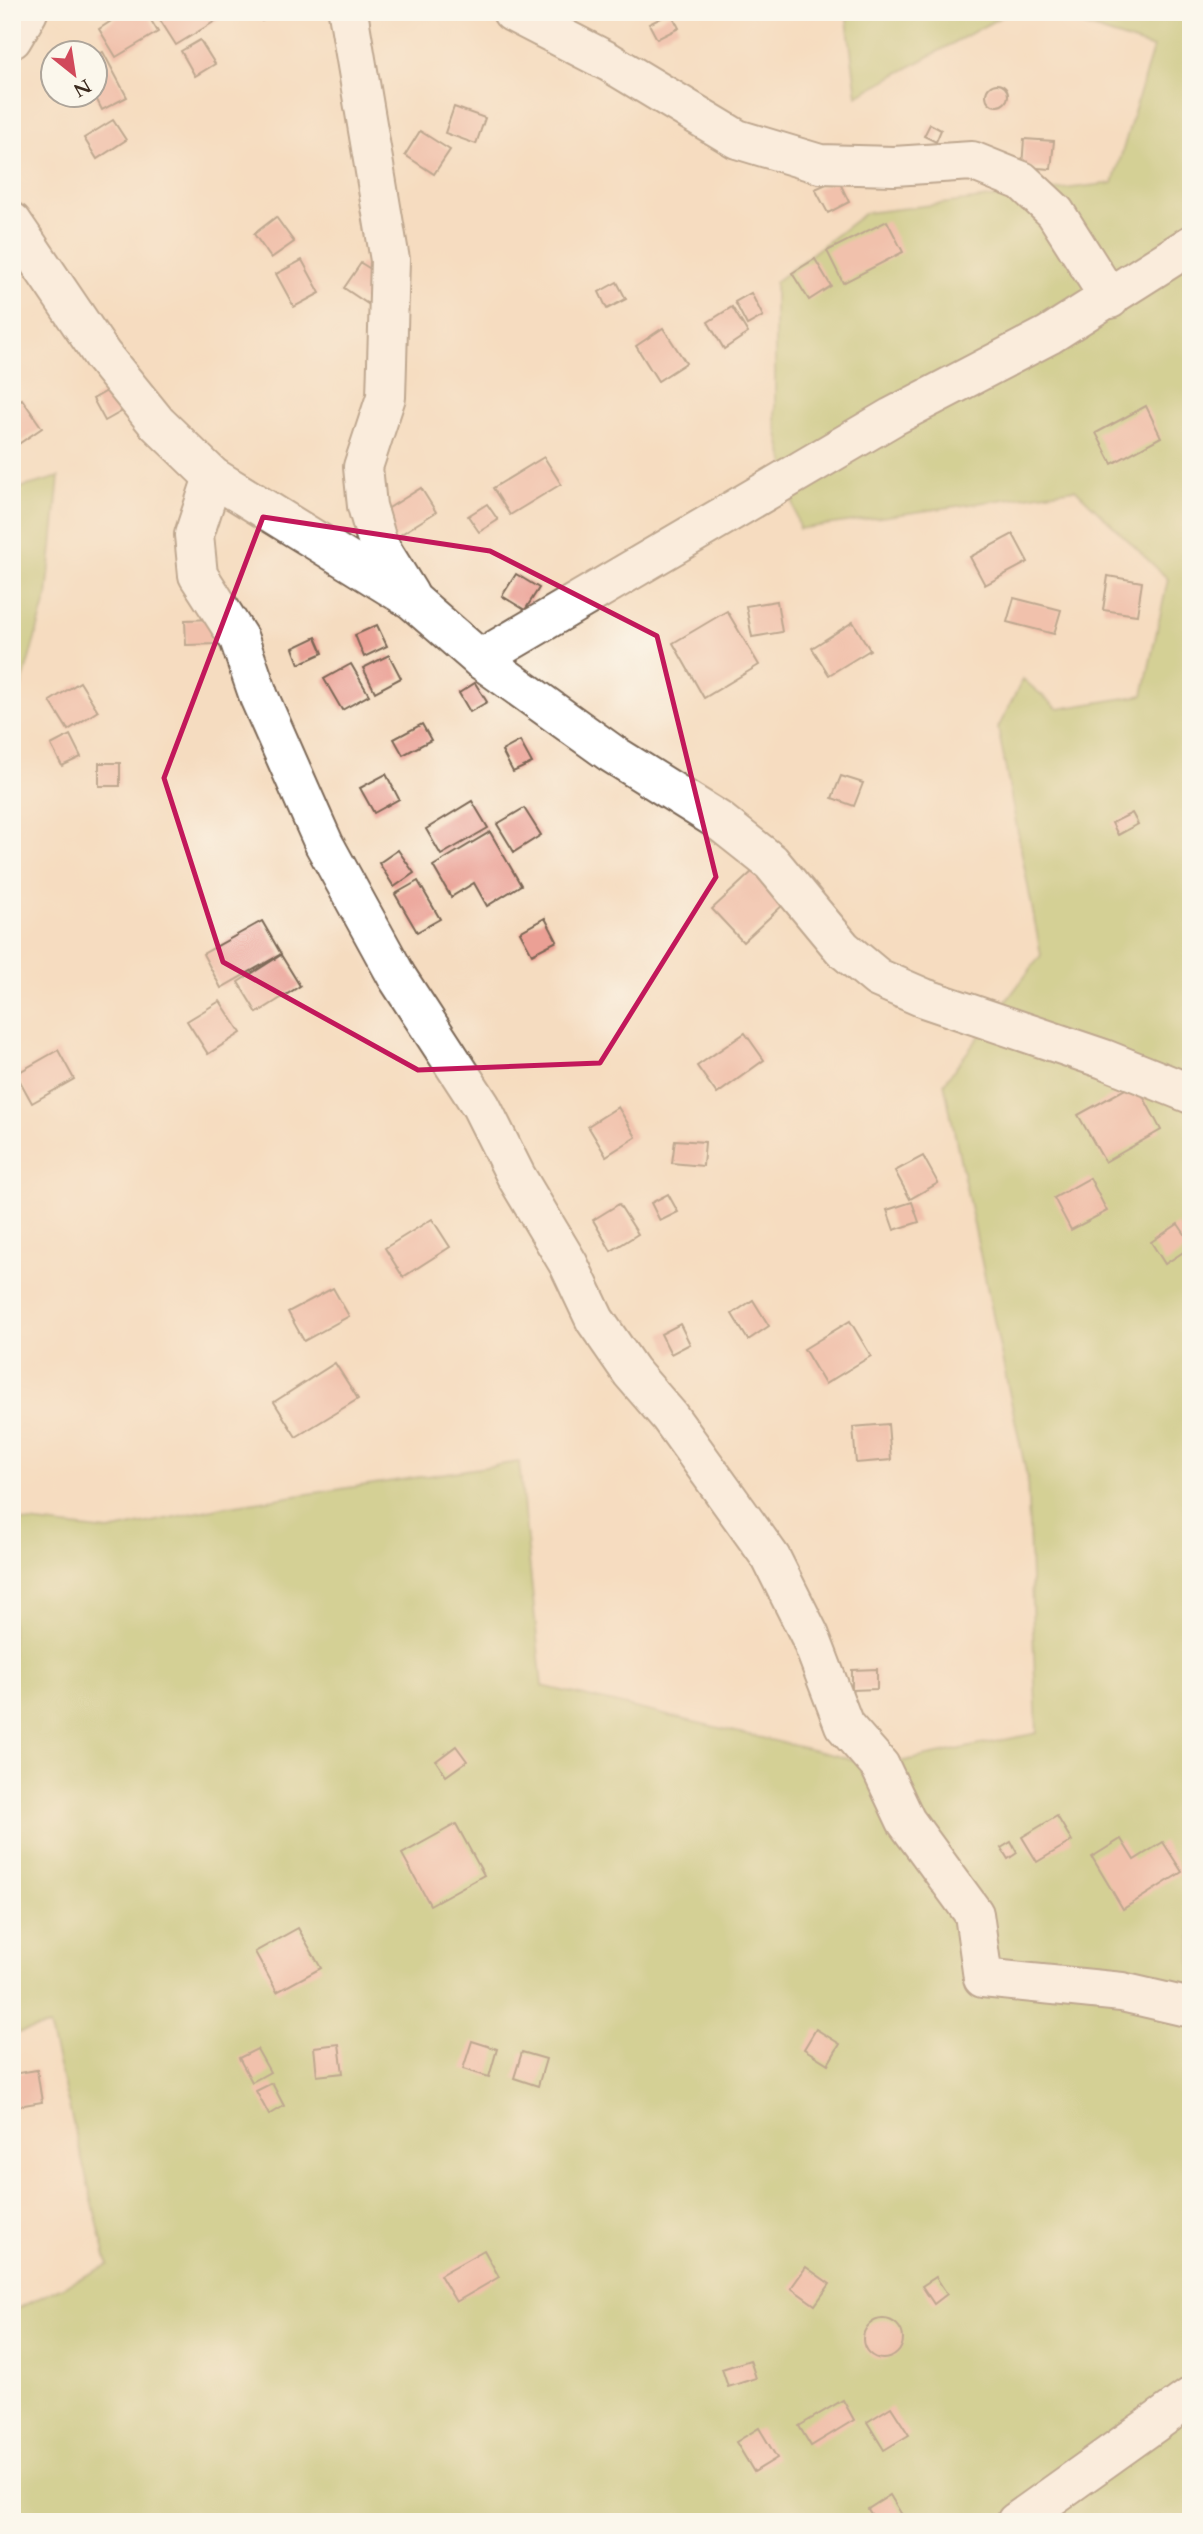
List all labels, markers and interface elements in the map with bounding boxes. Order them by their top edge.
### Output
north arrow [38,38,108,108]
text: N [68,72,96,103]

